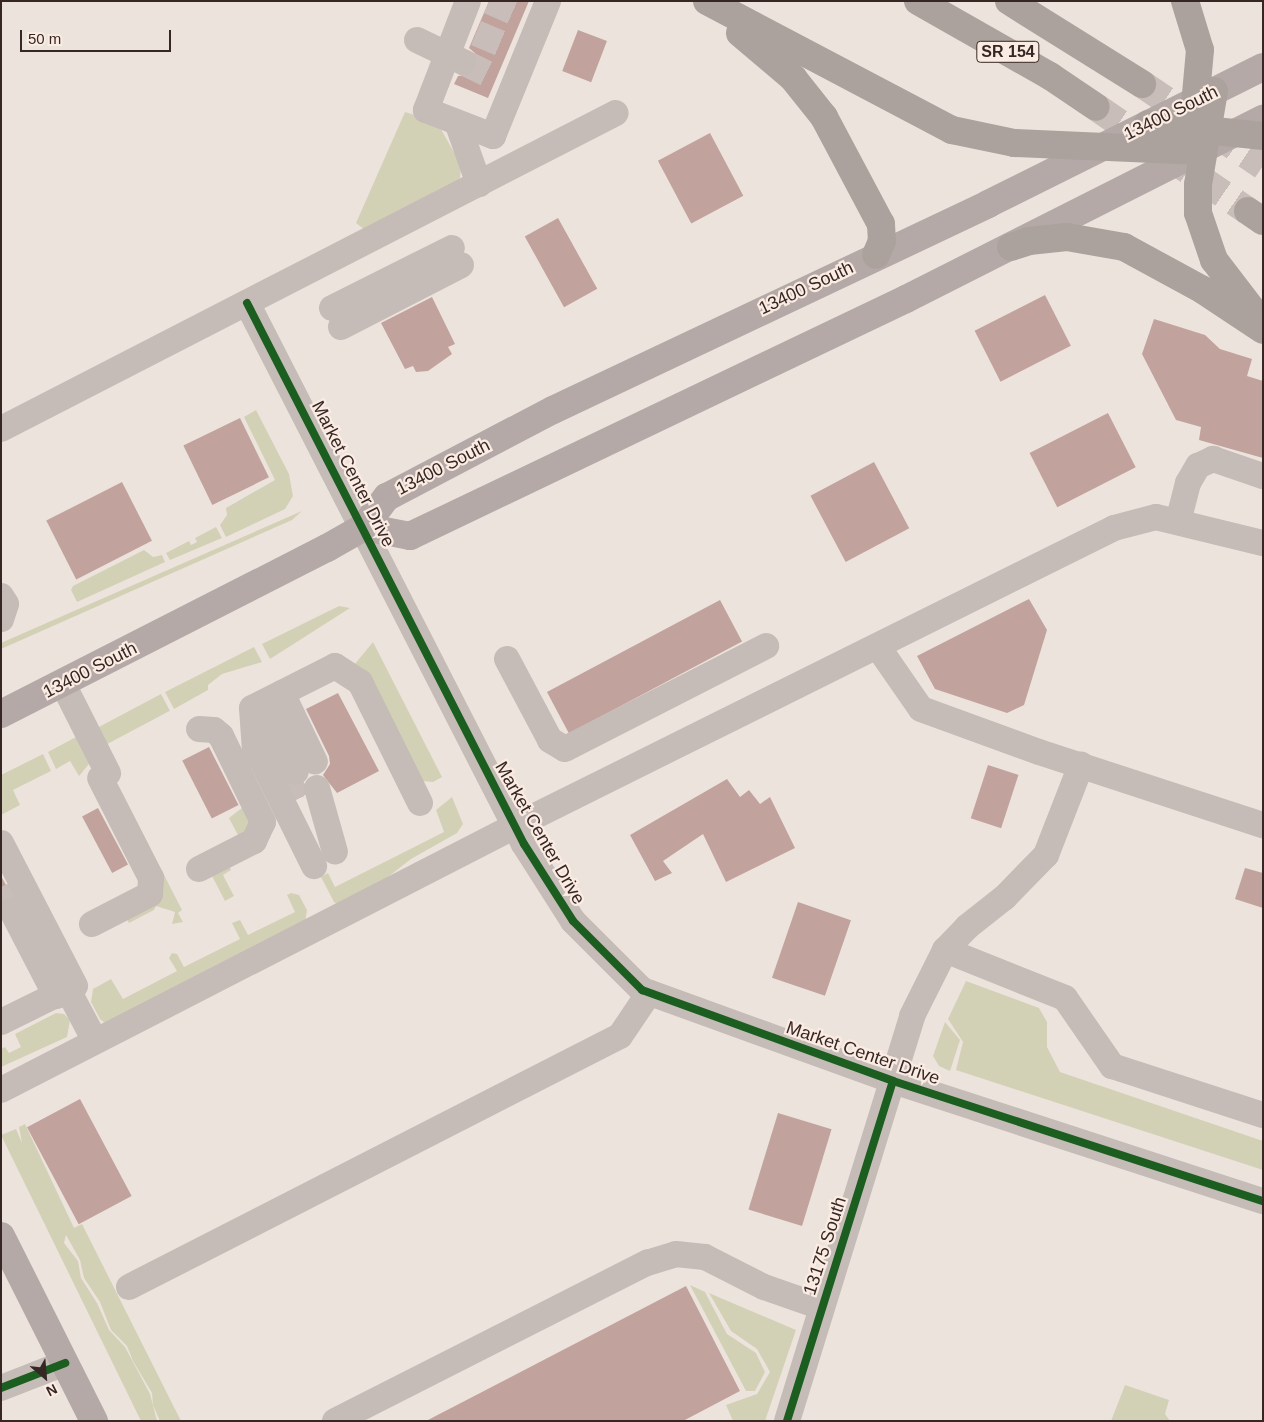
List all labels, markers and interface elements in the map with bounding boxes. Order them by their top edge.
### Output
scale bar [22,20,174,52]
text: 50 m [28,30,61,47]
road number: SR 154 [976,38,1040,66]
street label: 13400 South [1120,81,1222,145]
street label: 13400 South [755,257,857,319]
street label: Market Center Drive [307,397,399,551]
street label: 13400 South [393,434,493,500]
street label: 13400 South [40,637,140,703]
street label: Market Center Drive [490,758,590,908]
street label: Market Center Drive [783,1017,943,1089]
street label: 13175 South [799,1194,851,1298]
north arrow [20,1352,70,1402]
text: N [44,1381,60,1400]

